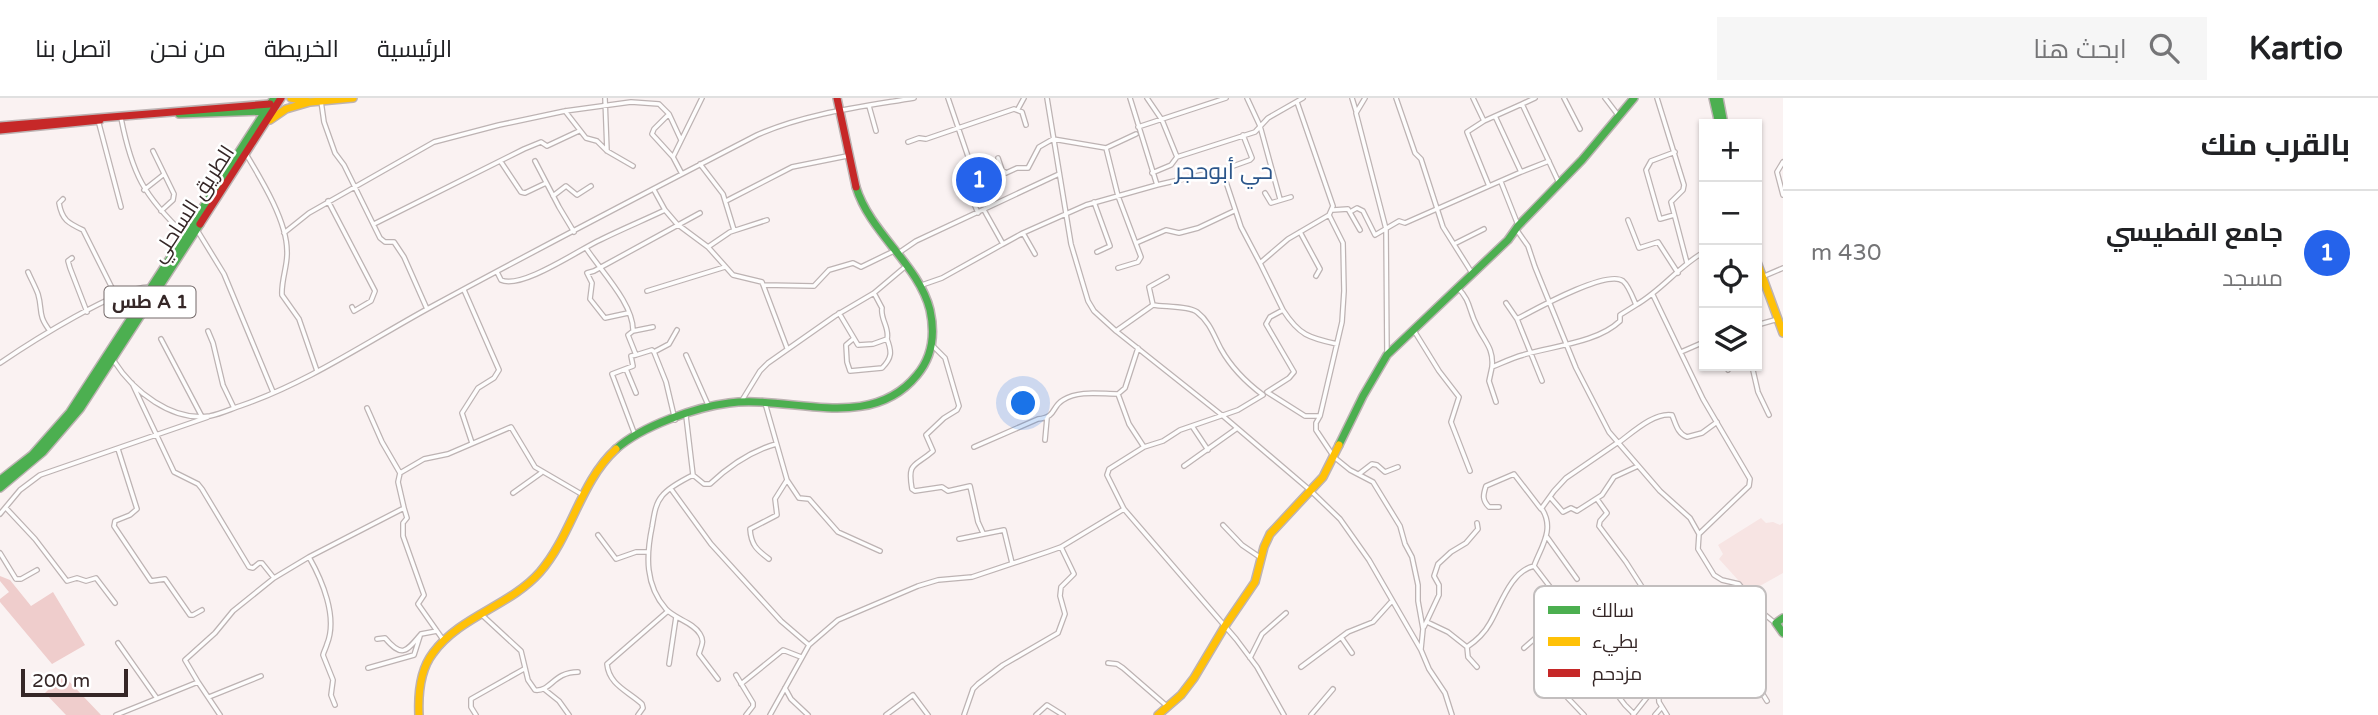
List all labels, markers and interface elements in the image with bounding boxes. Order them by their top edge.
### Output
search box [1717,17,2207,80]
icon: search [2145,29,2183,67]
text: Kartio [2249,29,2343,68]
text: ابحث هنا [2033,34,2127,65]
text: اتصل بنا [35,35,112,64]
text: من نحن [150,35,226,64]
text: الخريطة [264,35,339,64]
text: الرئيسية [377,35,452,64]
map controls [1699,119,1762,371]
button: + [1699,119,1762,182]
text: بالقرب منك [2201,127,2350,164]
street label: الطريق الساحلي [146,141,243,269]
pin: 1 [956,154,1002,206]
district label: حي أبوحجر [1173,156,1273,189]
button: − [1699,182,1762,245]
text: جامع الفطيسي [2106,217,2283,248]
text: 430 m [1811,239,1881,267]
text: 1 [2320,239,2334,267]
button: locate [1699,245,1762,308]
text: مسجد [2222,265,2283,293]
road number: طس A 1 [104,286,196,318]
button: layers [1699,308,1762,371]
your location [1006,386,1040,420]
legend [1534,586,1766,698]
text: سالك [1592,600,1634,622]
text: بطيء [1592,631,1638,656]
text: مزدحم [1592,663,1642,687]
scale bar [21,666,128,698]
text: 200 m [32,670,90,692]

